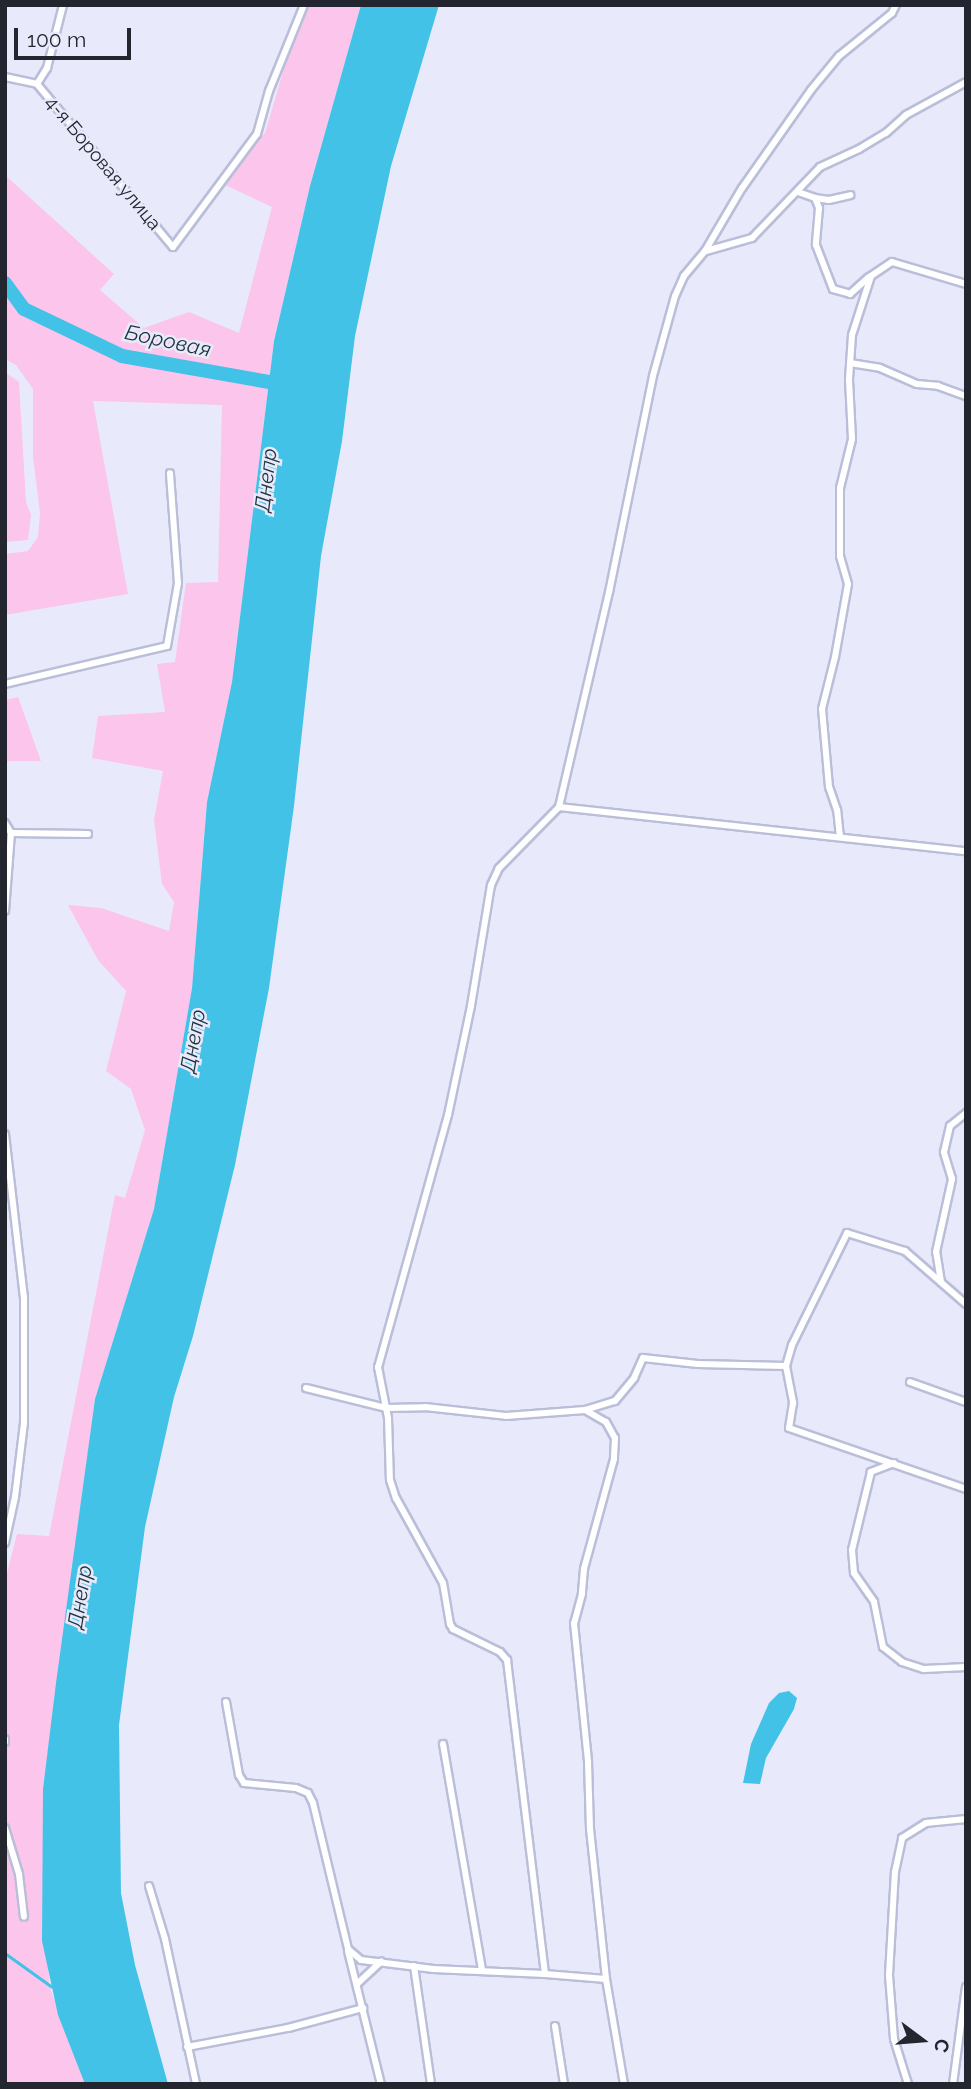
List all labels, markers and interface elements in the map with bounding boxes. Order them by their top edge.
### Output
scale bar [18,14,135,58]
text: 100 m [27,27,86,52]
street label: 4-я Боровая улица [40,91,166,235]
water label: Боровая [123,320,213,362]
water label: Днепр [250,447,282,513]
water label: Днепр [175,1007,211,1075]
water label: Днепр [63,1563,97,1631]
north arrow [887,2005,957,2075]
text: С [930,2036,955,2055]

